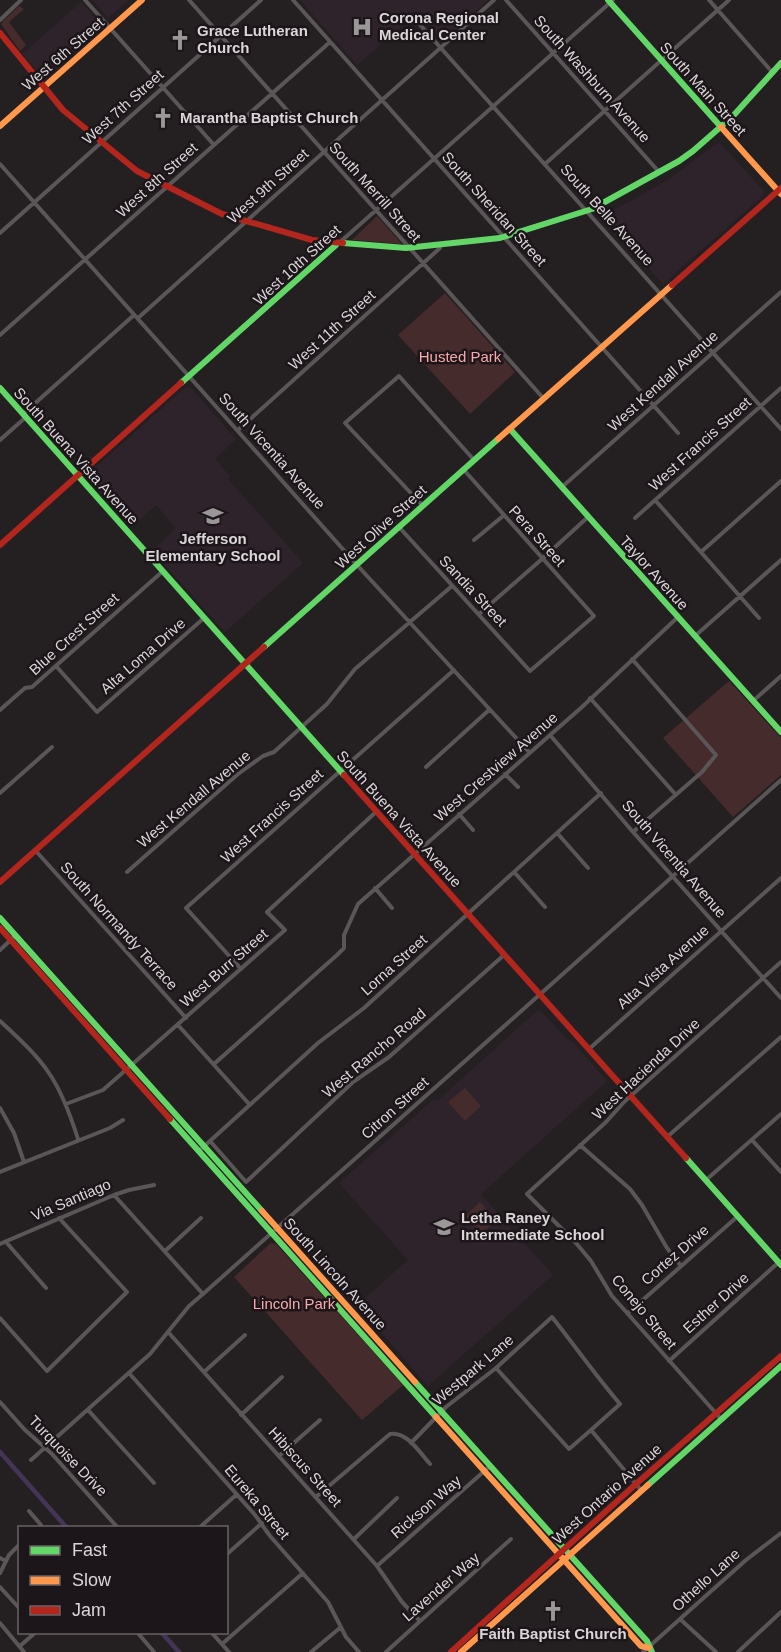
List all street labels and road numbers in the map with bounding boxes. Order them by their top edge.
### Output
street label: South Washburn Avenue [531,12,654,146]
street label: West 6th Street [18,13,108,94]
street label: South Main Street [657,38,750,140]
street label: West 7th Street [79,65,167,147]
street label: West 8th Street [113,138,201,220]
street label: South Merrill Street [326,138,425,246]
street label: West 9th Street [224,144,312,226]
street label: South Sheridan Street [439,148,551,270]
street label: South Belle Avenue [557,160,657,269]
street label: West 10th Street [250,220,344,308]
street label: West 11th Street [285,286,379,373]
street label: West Kendall Avenue [604,327,721,434]
street label: South Buena Vista Avenue [11,384,142,527]
street label: South Vicentia Avenue [216,389,329,512]
street label: West Francis Street [645,393,755,494]
street label: West Olive Street [332,481,430,572]
street label: Pera Street [506,502,570,570]
street label: Taylor Avenue [617,532,692,613]
street label: Sandia Street [436,552,511,630]
street label: Blue Crest Street [26,589,122,678]
street label: Alta Loma Drive [97,614,189,697]
street label: West Crestview Avenue [431,708,561,825]
street label: West Kendall Avenue [134,746,254,851]
street label: South Buena Vista Avenue [334,747,465,890]
street label: West Francis Street [217,765,327,866]
street label: South Vicentia Avenue [619,796,730,921]
street label: South Normandy Terrace [57,858,181,993]
street label: Alta Vista Avenue [613,921,712,1012]
street label: West Burr Street [176,924,272,1010]
street label: Lorna Street [357,930,431,999]
street label: West Rancho Road [318,1004,429,1101]
street label: West Hacienda Drive [588,1014,703,1123]
street label: Citron Street [358,1073,432,1142]
street label: Via Santiago [28,1175,113,1224]
street label: South Lincoln Avenue [281,1214,390,1333]
street label: Cortez Drive [638,1221,712,1288]
street label: Esther Drive [679,1269,752,1337]
street label: Conejo Street [608,1271,681,1353]
street label: Westpark Lane [429,1331,517,1408]
street label: Turquoise Drive [26,1412,111,1499]
street label: Hibiscus Street [265,1423,346,1510]
street label: West Ontario Avenue [549,1440,665,1547]
street label: Eureka Street [221,1461,294,1543]
street label: Rickson Way [387,1471,464,1542]
street label: Othello Lane [668,1545,743,1614]
street label: Lavender Way [399,1548,483,1625]

